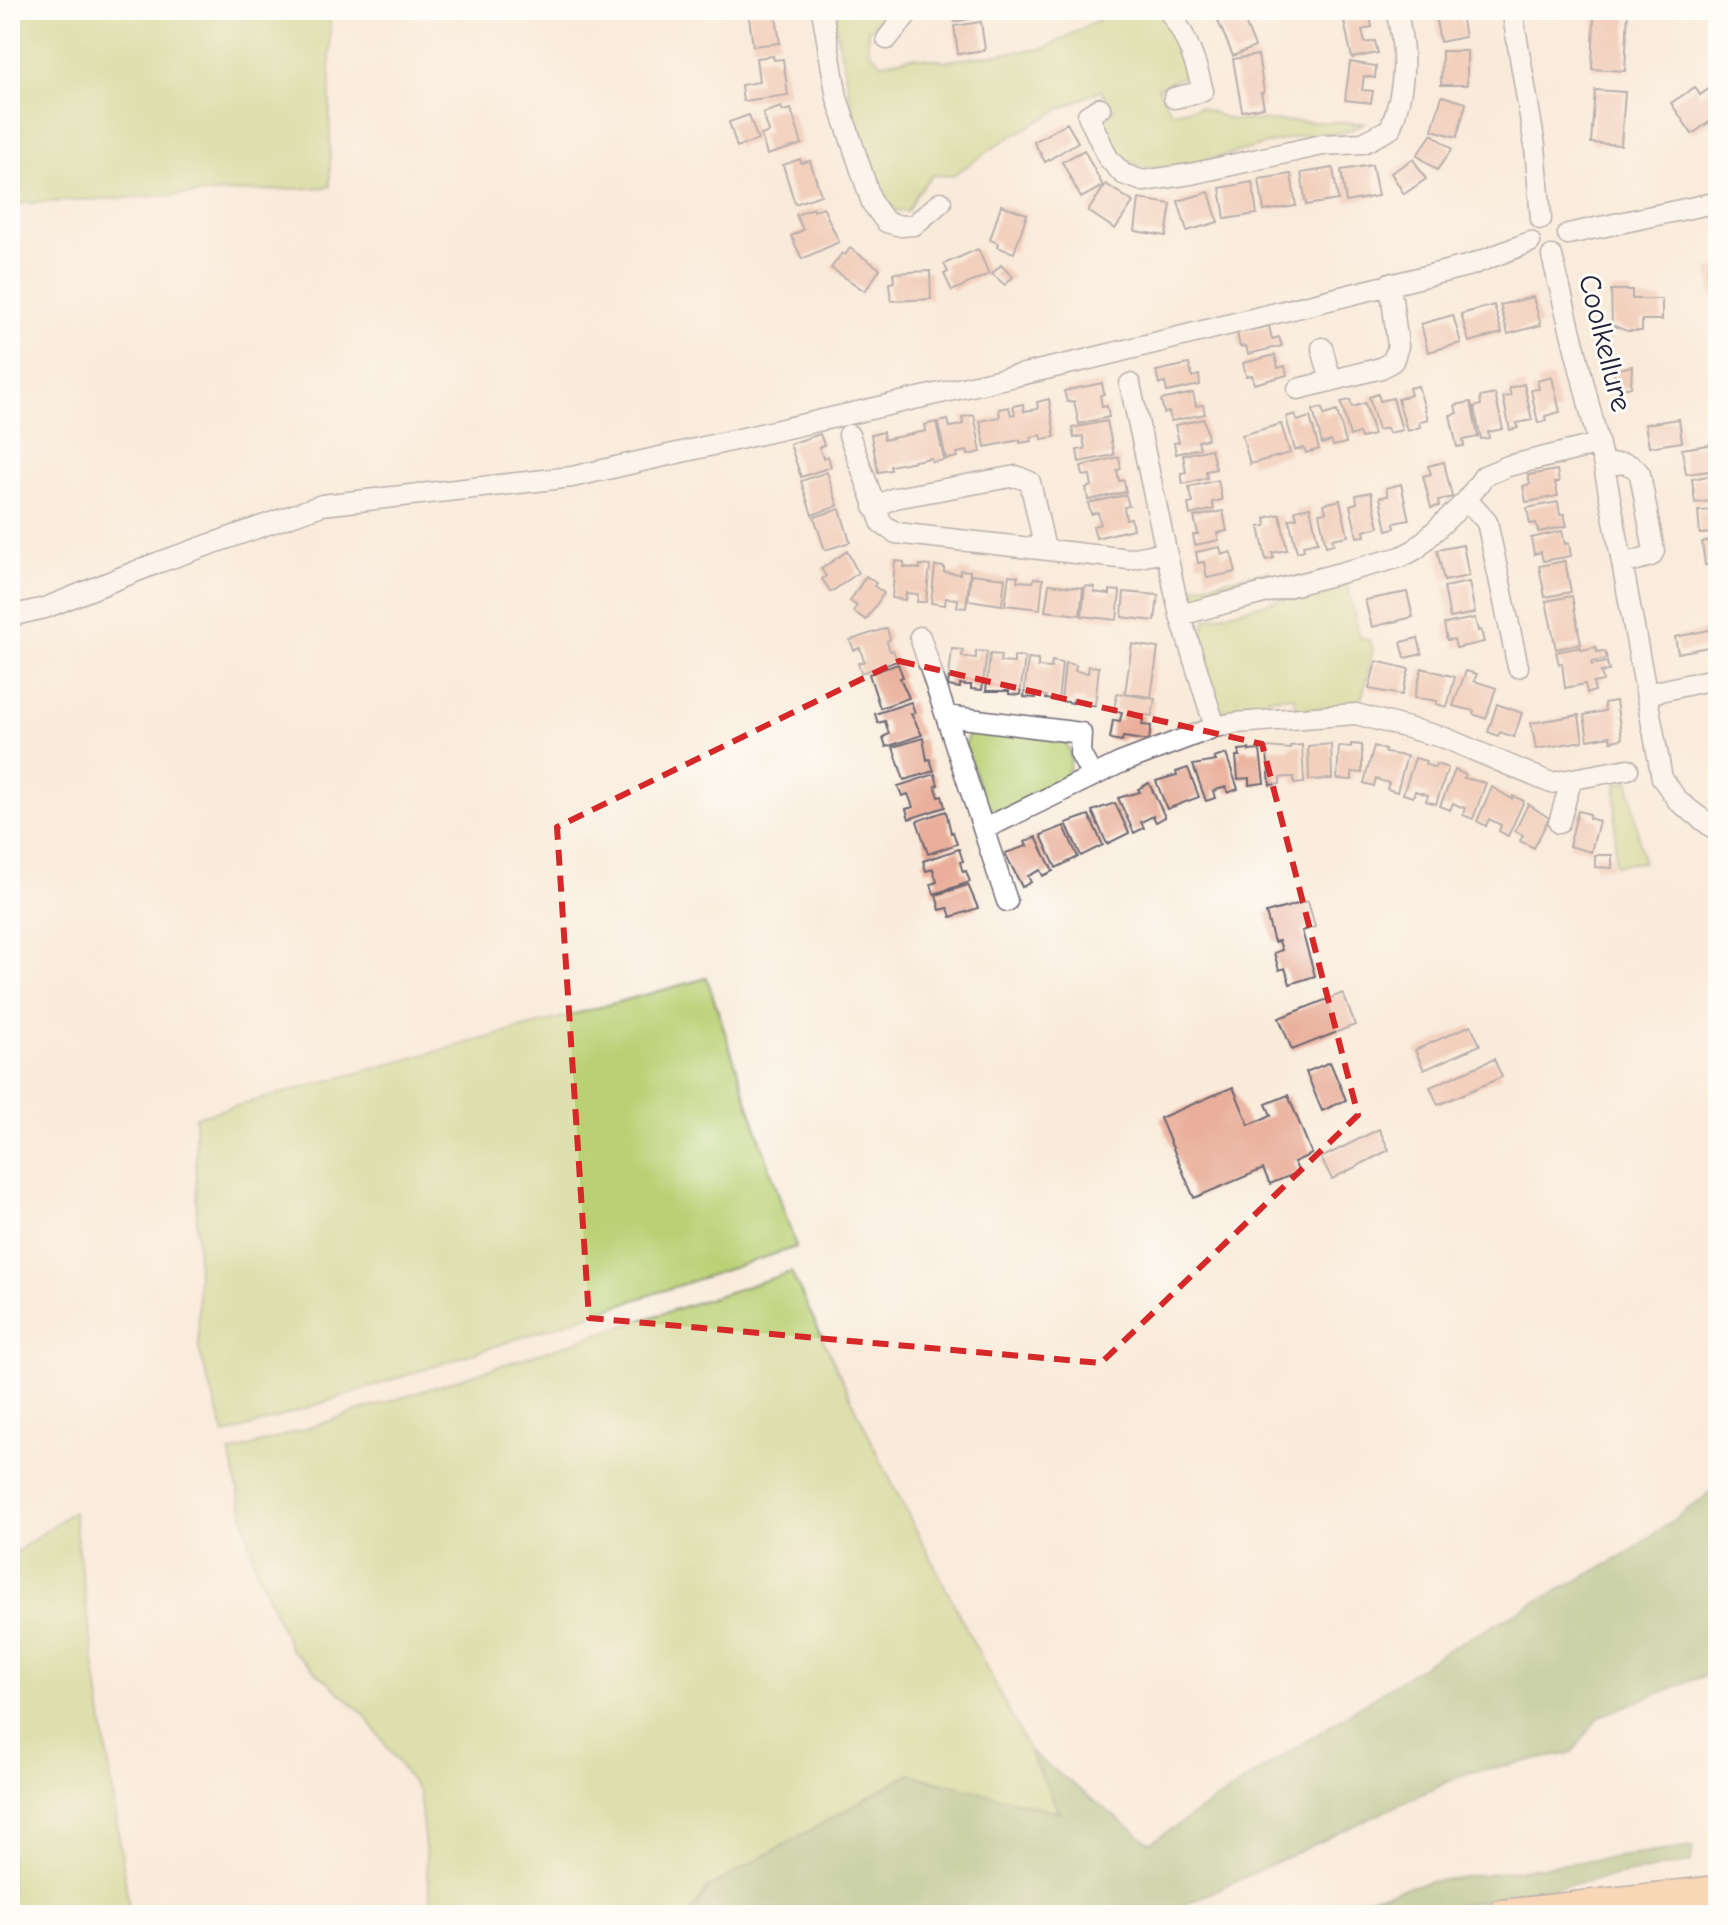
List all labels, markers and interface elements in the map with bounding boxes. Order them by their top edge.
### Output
street label: Coolkellure [1571,271,1639,415]

